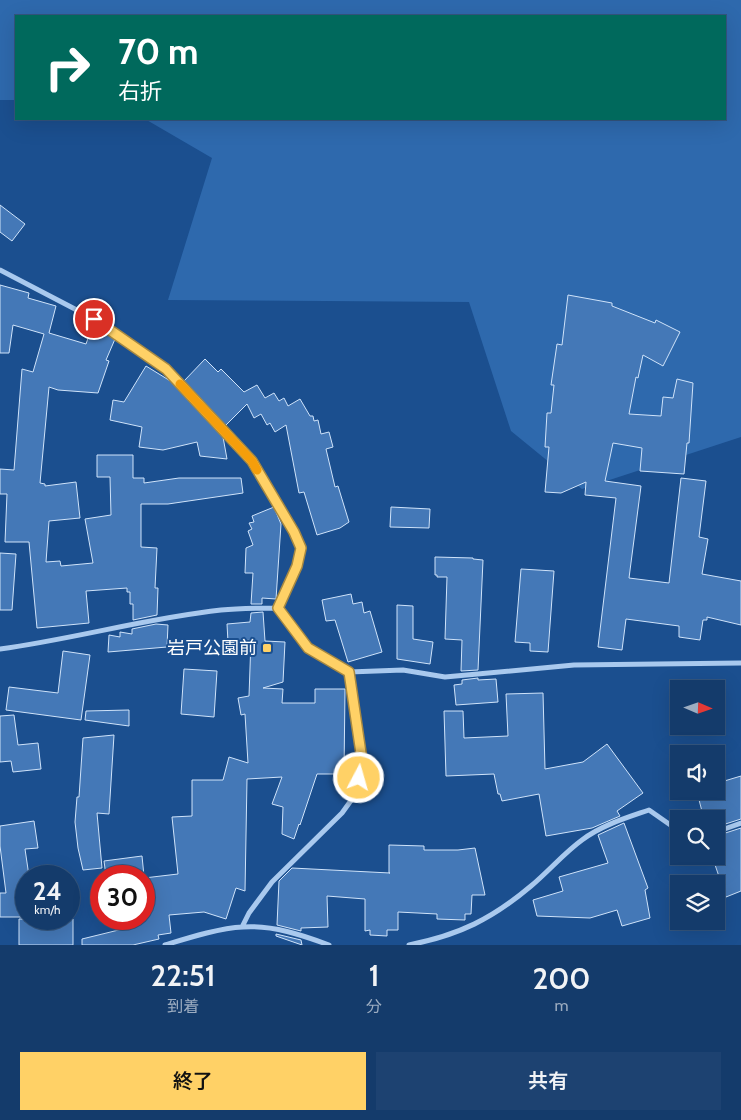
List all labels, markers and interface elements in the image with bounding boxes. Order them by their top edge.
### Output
text: 70 m [118,30,199,73]
icon: right [35,35,100,100]
text: 右折 [118,78,162,105]
pin [73,298,115,340]
icon: arrive [80,305,108,333]
place label: 岩戸公園前 [167,637,257,659]
marker: 岩戸公園前 [261,642,273,654]
north arrow [670,680,725,735]
map controls [670,680,725,930]
button: sound [670,745,725,800]
position arrow [332,751,384,803]
button: search [670,810,725,865]
speed limit sign: 30 [90,865,155,930]
button: layers [670,875,725,930]
text: 24 [33,876,62,906]
text: km/h [34,902,61,917]
text: 22:51 [151,957,215,994]
text: 1 [369,957,379,994]
text: 200 [532,960,590,997]
text: m [554,996,568,1015]
text: 到着 [167,997,199,1016]
text: 分 [366,997,382,1016]
button: 終了 [20,1052,366,1110]
button: 共有 [376,1052,721,1110]

